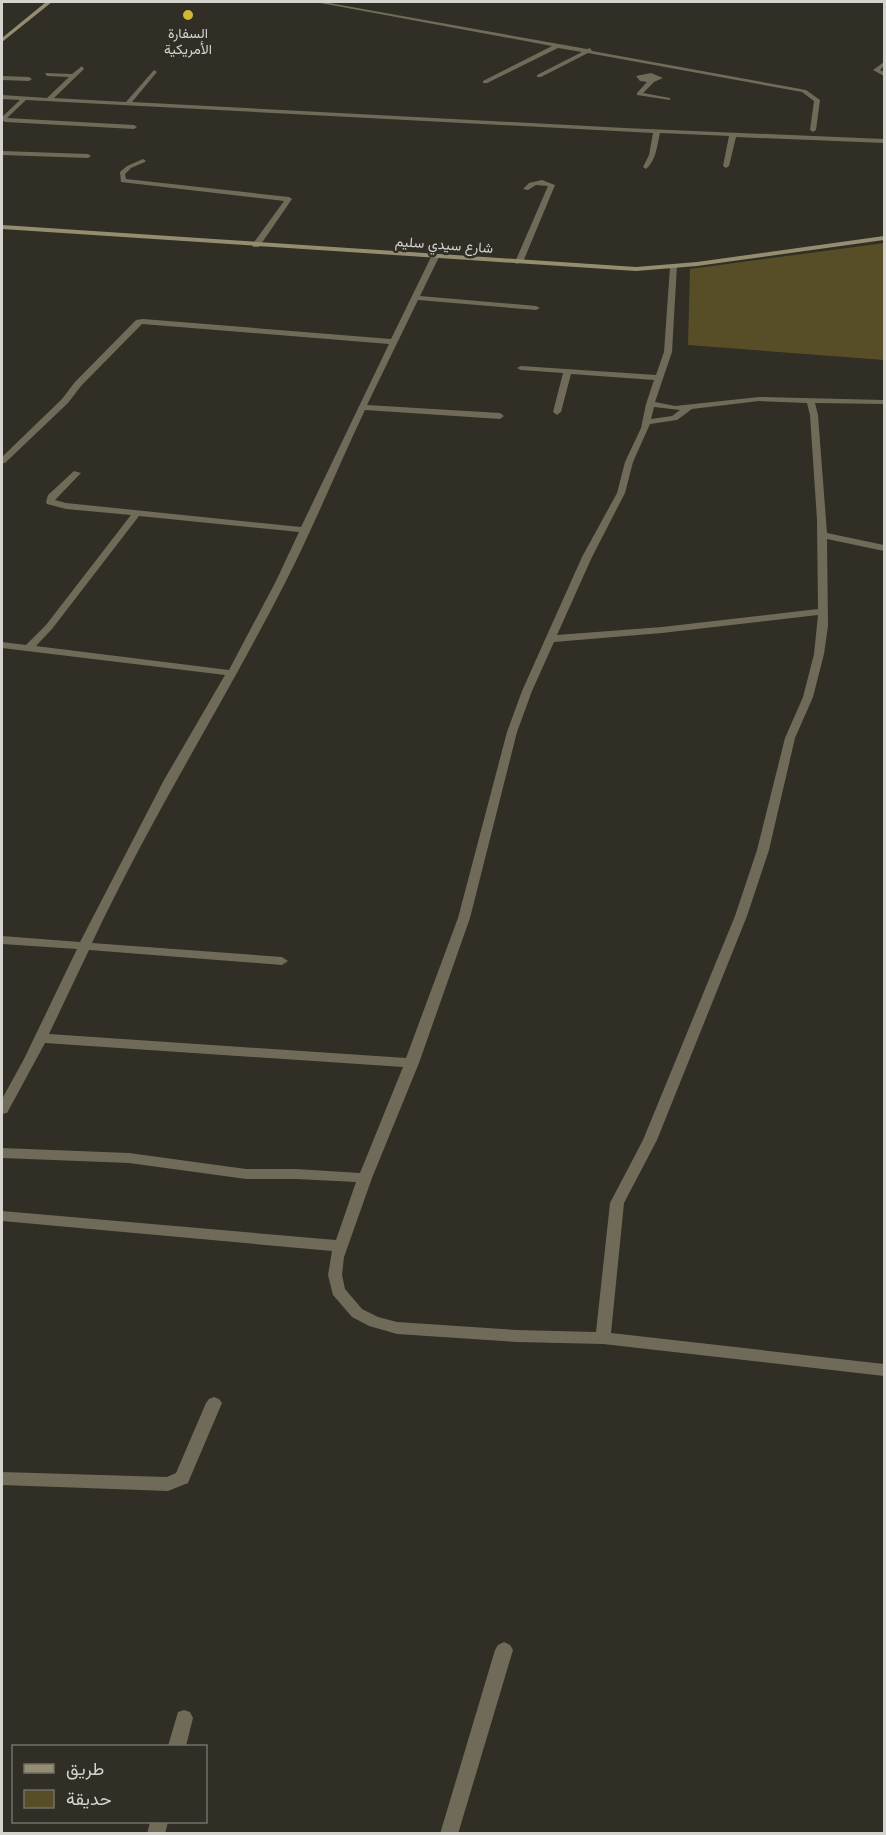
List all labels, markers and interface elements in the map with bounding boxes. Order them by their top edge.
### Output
marker: السفارة الأمريكية [181,8,195,22]
place label: السفارة الأمريكية [164,25,212,58]
street label: شارع سيدي سليم [394,233,494,260]
legend [12,1745,207,1823]
text: طريق [66,1758,104,1780]
text: حديقة [66,1788,112,1810]

